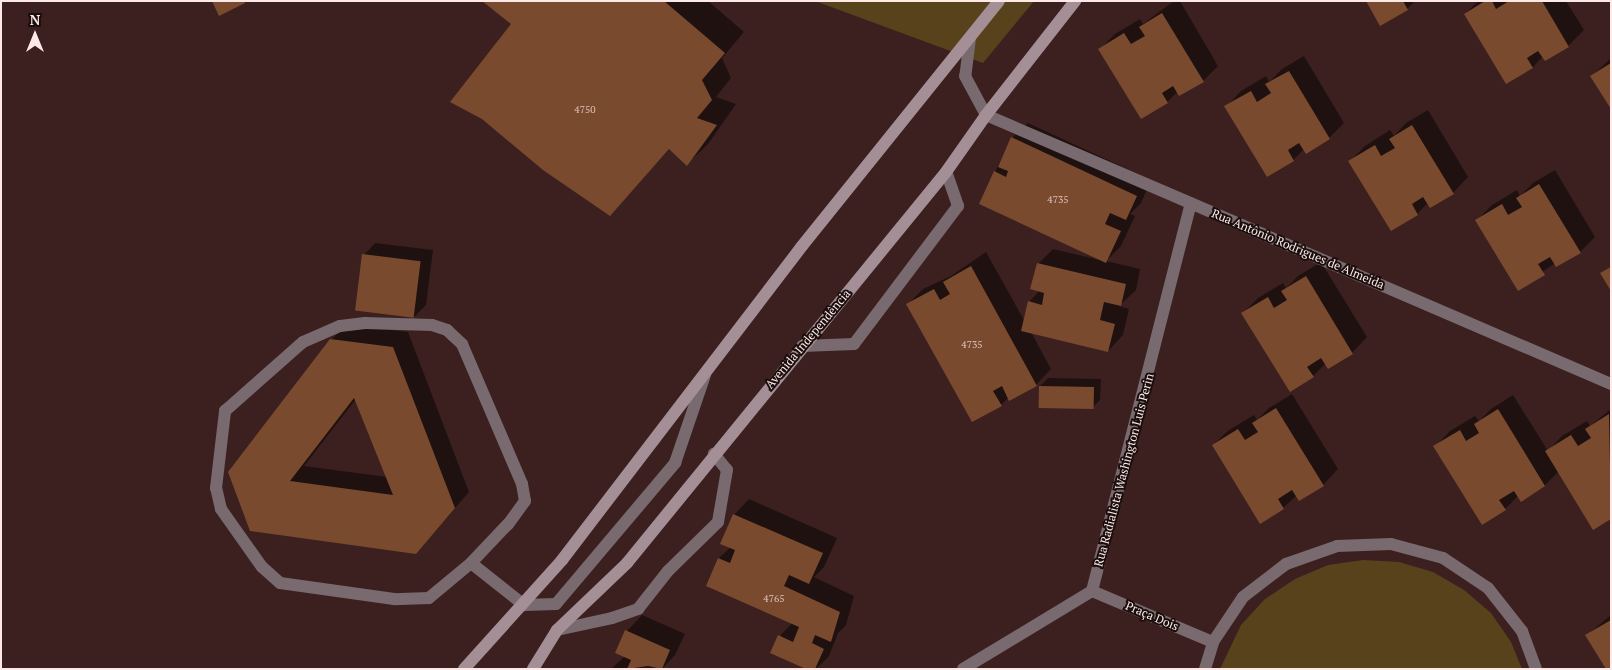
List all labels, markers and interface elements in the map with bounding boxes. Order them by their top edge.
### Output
north arrow [10,10,60,60]
text: N [30,10,40,29]
house number: 4750 [574,104,596,116]
house number: 4735 [1047,194,1069,206]
street label: Rua Antônio Rodrigues de Almeida [1209,206,1387,292]
street label: Avenida Independência [762,287,854,391]
house number: 4735 [961,339,983,351]
street label: Rua Radialista Washington Luis Perin [1091,372,1157,568]
house number: 4765 [763,593,785,605]
street label: Praça Dois [1123,598,1181,634]

